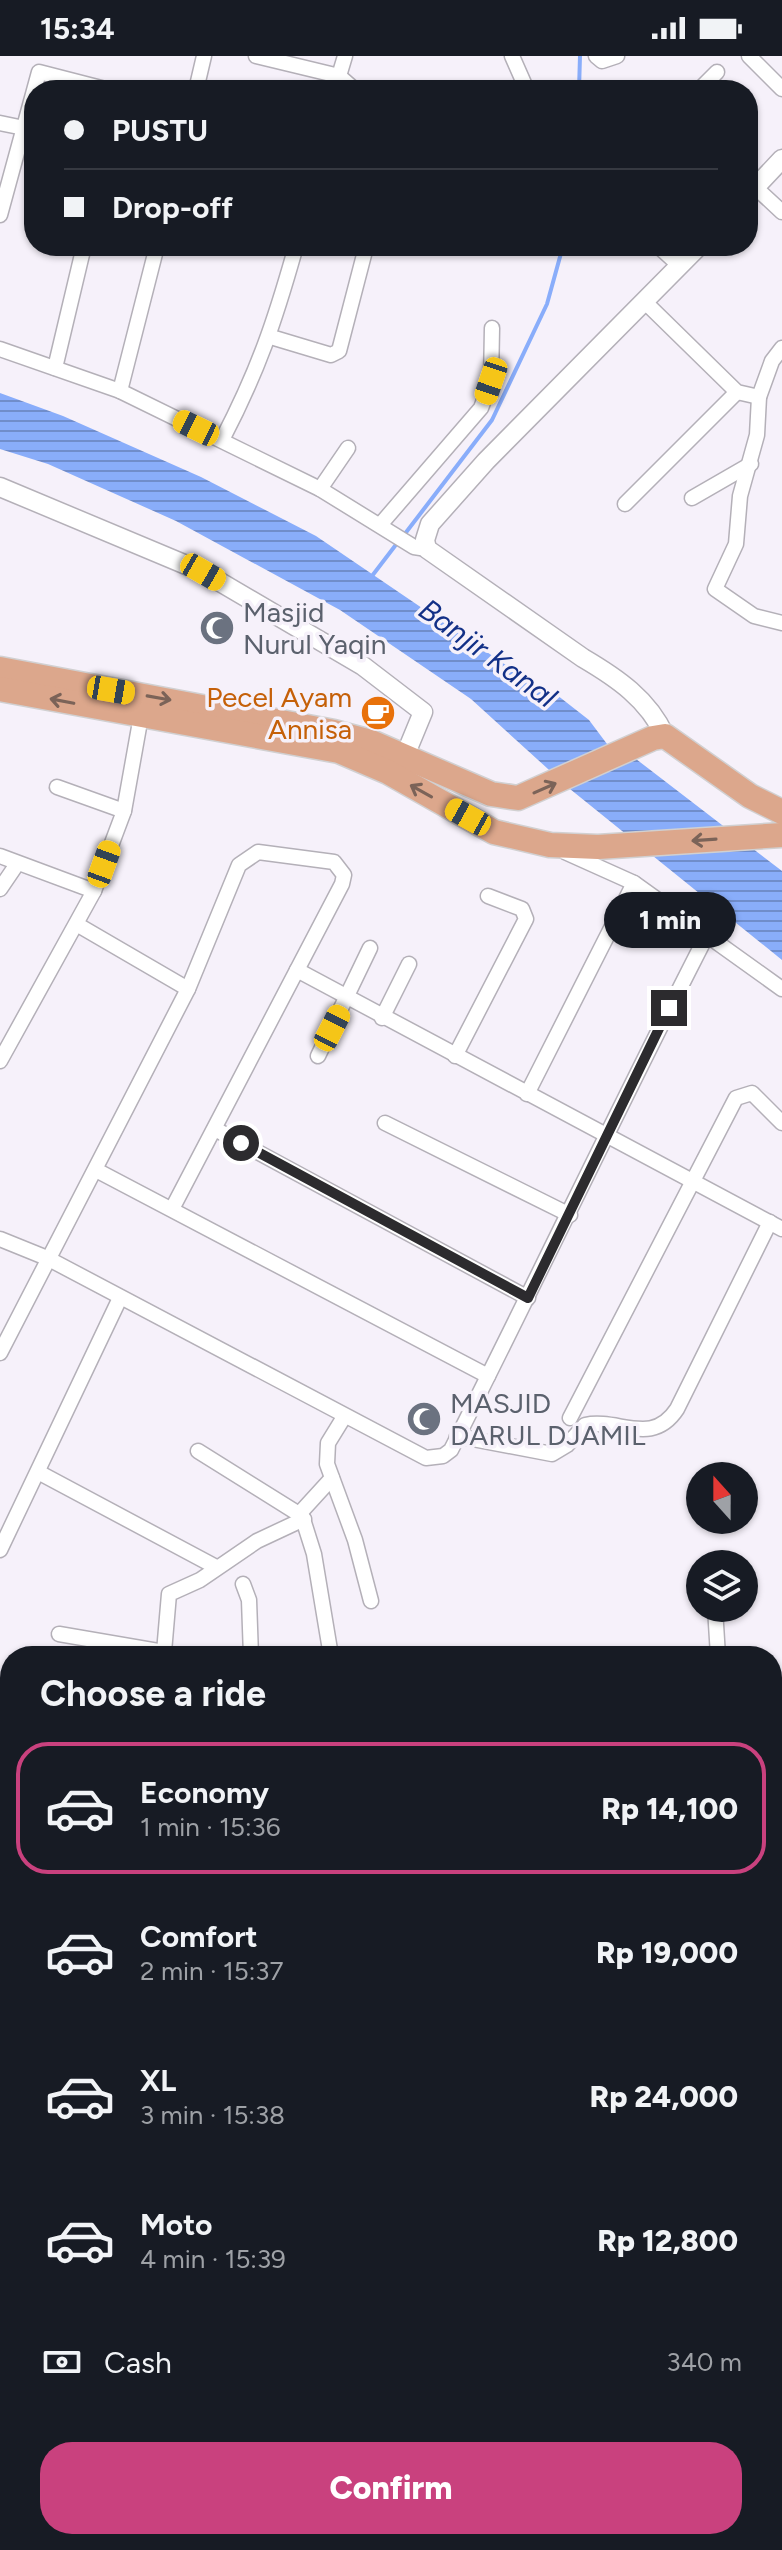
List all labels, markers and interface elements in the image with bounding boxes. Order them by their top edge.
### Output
text: 15:34 [40,10,115,47]
text: PUSTU [112,112,208,149]
text: Drop-off [112,189,233,226]
car [472,354,510,408]
car [169,407,223,449]
car [176,550,230,594]
water label: Banjir Kanal [412,591,565,716]
place label: Masjid Nurul Yaqin [243,595,386,661]
mosque icon: Masjid Nurul Yaqin [198,609,236,647]
car [85,674,137,706]
place label: Pecel Ayam Annisa [206,680,352,746]
one-way arrow [146,692,172,707]
one-way arrow [50,693,76,708]
cafe icon: Pecel Ayam Annisa [359,694,397,732]
one-way arrow [533,780,557,795]
one-way arrow [409,783,433,798]
car [441,795,495,839]
one-way arrow [691,833,718,848]
car [85,837,123,891]
callout: 1 min [603,892,735,948]
text: 1 min [639,904,701,936]
route end [651,990,687,1026]
car [310,1001,354,1055]
route start [223,1125,259,1161]
place label: MASJID DARUL DJAMIL [450,1386,646,1452]
mosque icon: MASJID DARUL DJAMIL [405,1400,443,1438]
north arrow [686,1462,758,1534]
map controls [686,1462,758,1622]
button: layers [686,1550,758,1622]
text: Choose a ride [40,1672,266,1715]
icon: car [44,1772,116,1844]
text: Economy [140,1774,269,1811]
text: Rp 14,100 [601,1790,738,1827]
text: 1 min · 15:36 [140,1811,280,1843]
icon: car [44,1916,116,1988]
text: Comfort [140,1918,258,1955]
text: Rp 19,000 [596,1934,738,1971]
text: 2 min · 15:37 [140,1955,283,1987]
icon: car [44,2060,116,2132]
text: XL [140,2062,176,2099]
text: Rp 24,000 [590,2078,738,2115]
text: 3 min · 15:38 [140,2099,285,2131]
icon: car [44,2204,116,2276]
text: Moto [140,2206,212,2243]
text: Rp 12,800 [597,2222,738,2259]
text: 4 min · 15:39 [140,2243,286,2275]
icon: cash [40,2340,84,2384]
text: Cash [104,2344,172,2381]
text: 340 m [666,2346,742,2378]
button: Confirm [40,2442,742,2534]

